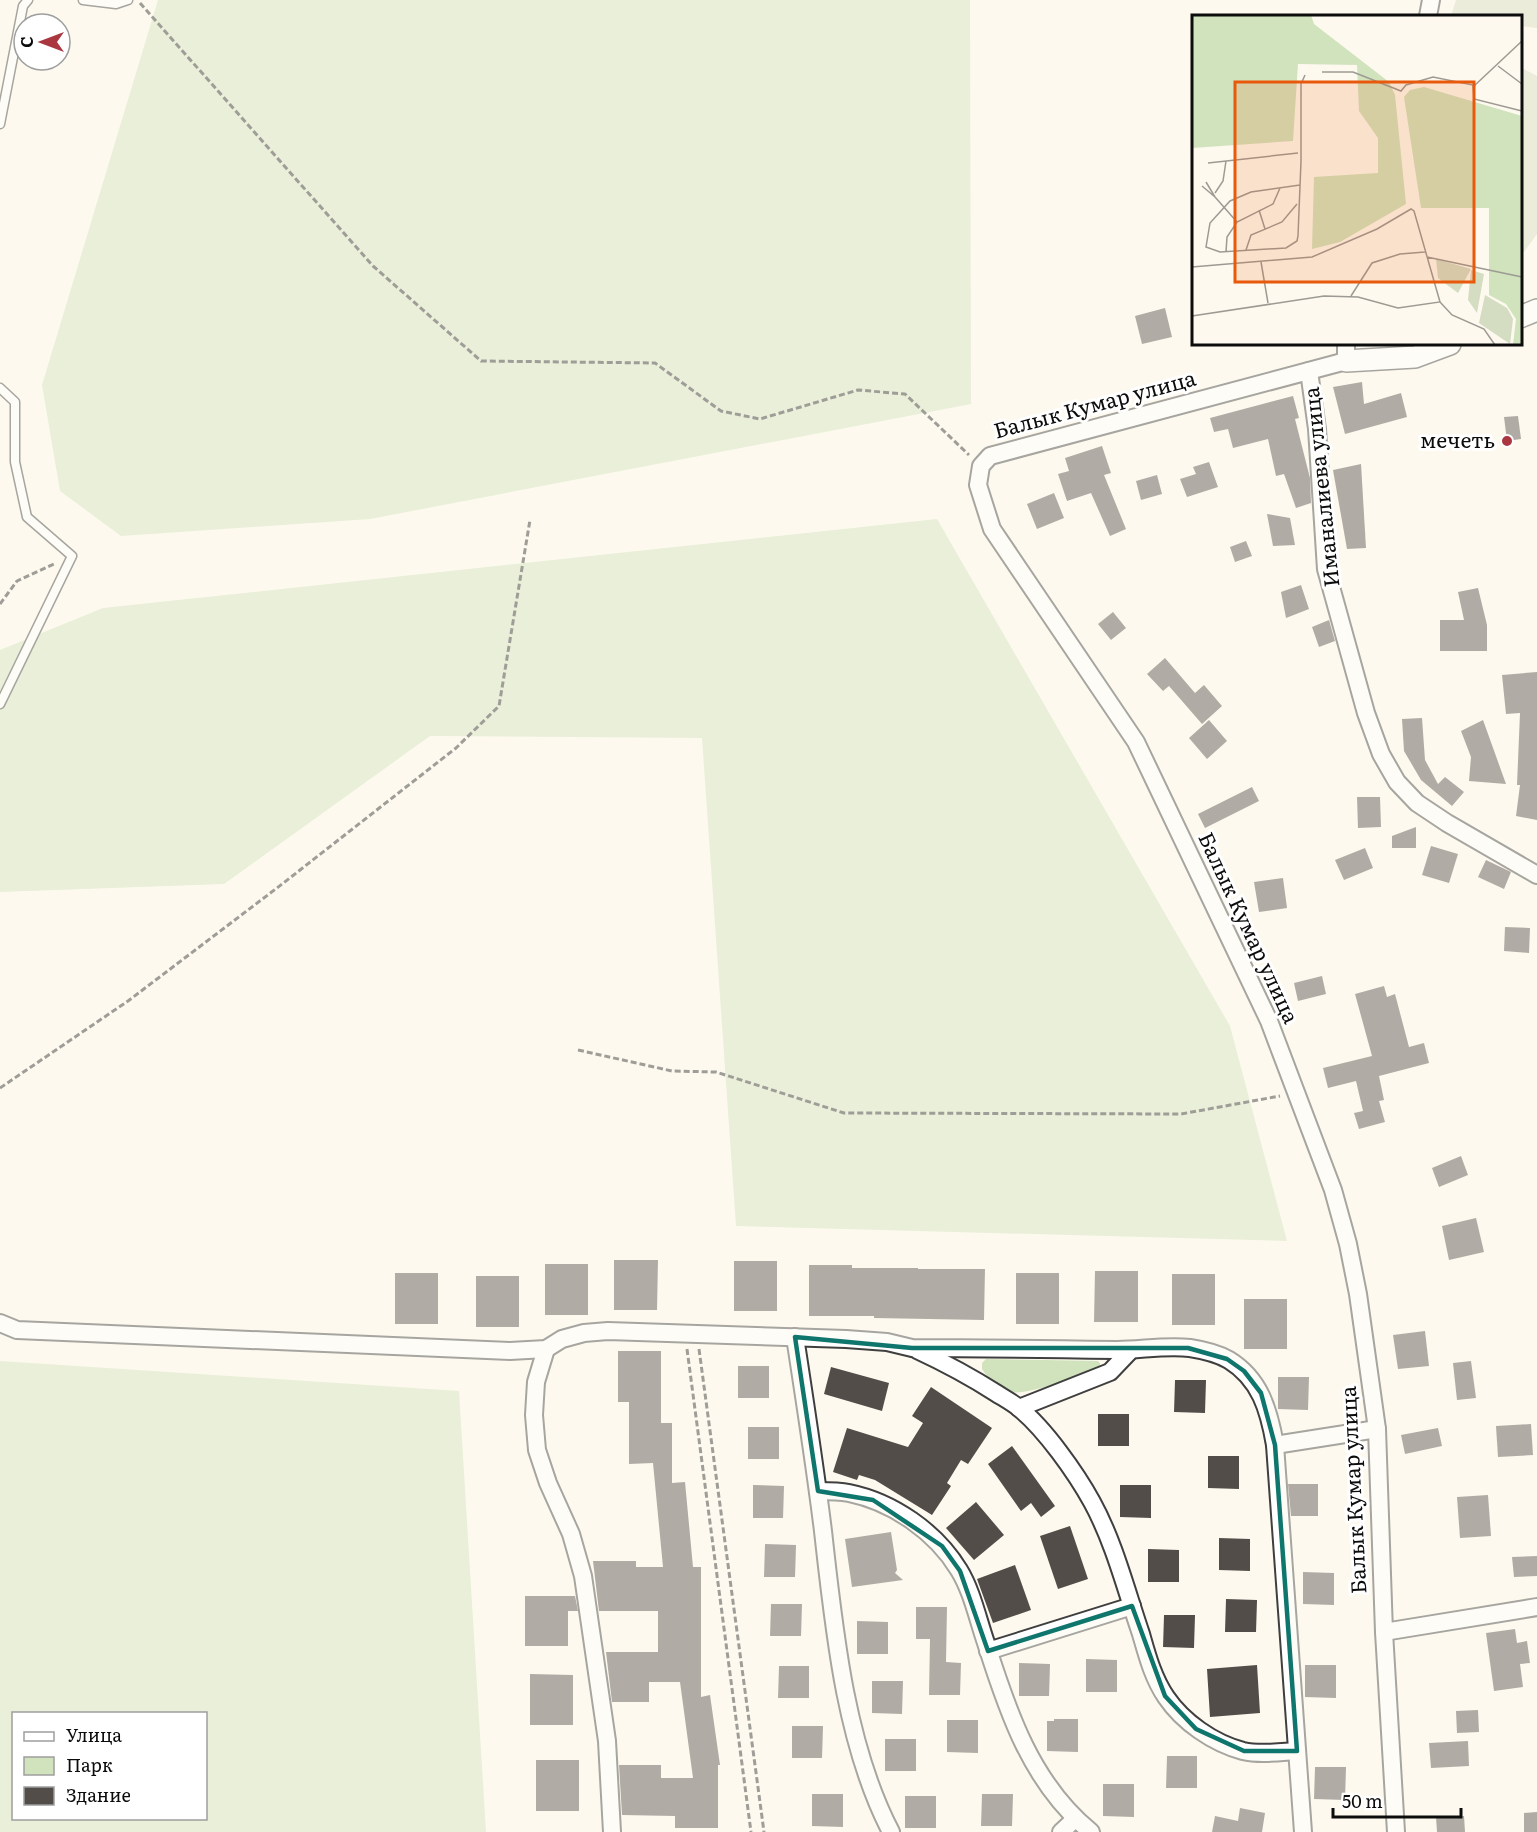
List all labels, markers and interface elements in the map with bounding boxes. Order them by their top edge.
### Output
north arrow [12,12,72,72]
inset map [1192,15,1522,345]
text: С [14,36,38,48]
street label: Балык Кумар улица [990,361,1200,444]
street label: Иманалиева улица [1294,385,1345,589]
place label: мечеть [1420,423,1495,454]
marker: мечеть [1500,434,1514,448]
street label: Балык Кумар улица [1192,826,1309,1028]
street label: Балык Кумар улица [1331,1385,1372,1595]
legend [12,1712,207,1820]
text: Улица [66,1721,122,1748]
text: Парк [66,1751,113,1778]
text: Здание [66,1781,131,1808]
scale bar [1333,1781,1460,1819]
text: 50 m [1342,1787,1383,1814]

